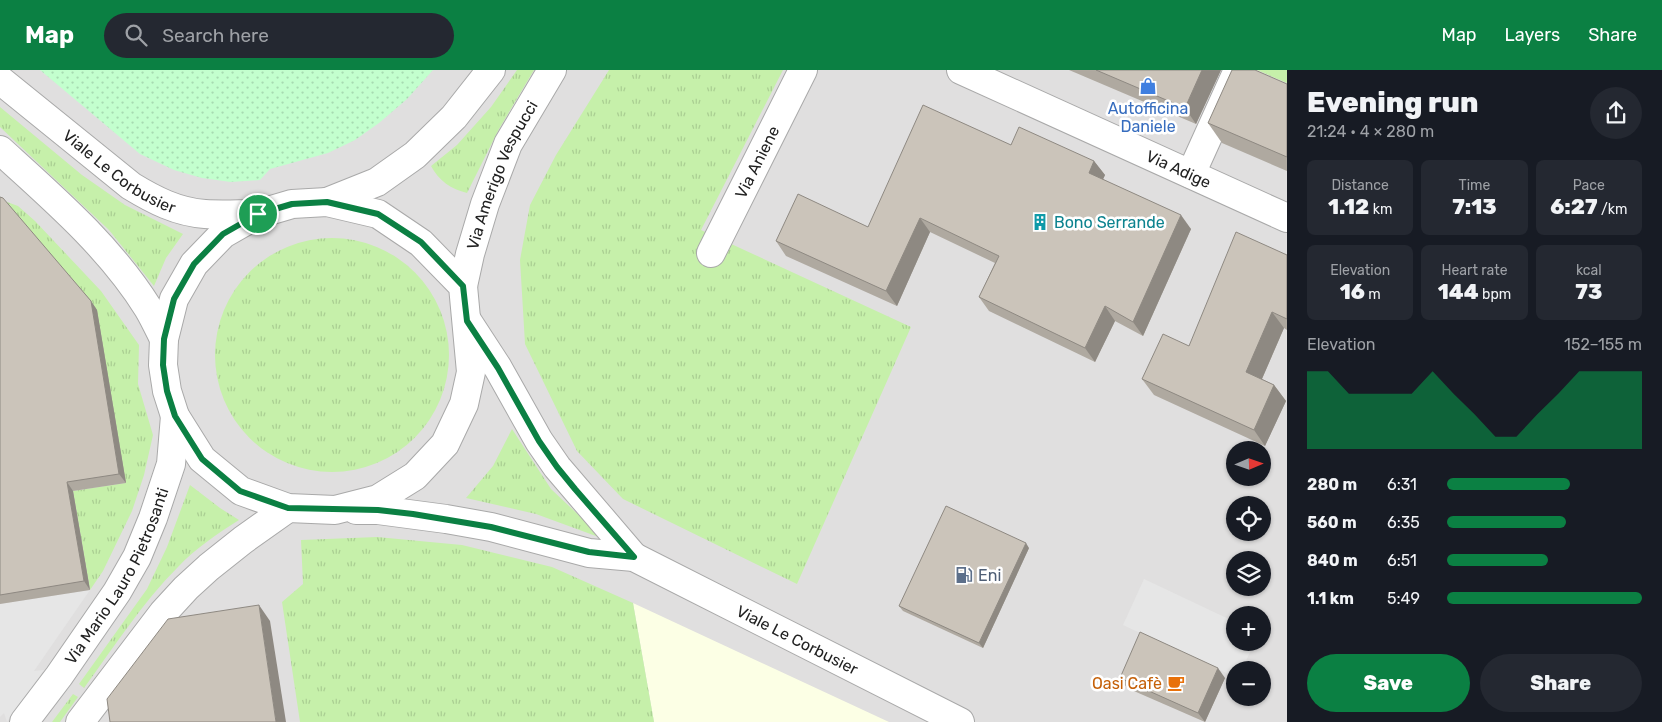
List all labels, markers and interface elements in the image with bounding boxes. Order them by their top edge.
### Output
search box [104,13,454,58]
text: Map [25,21,74,49]
icon: search [122,21,150,49]
text: Search here [162,24,269,47]
text: Map [1442,24,1477,46]
text: Layers [1505,24,1560,46]
text: Share [1588,24,1637,46]
shop icon: Autofficina Daniele [1138,76,1158,96]
text: Evening run [1307,86,1478,119]
button: share [1590,87,1642,139]
street label: Via Amerigo Vespucci [462,97,541,252]
place label: Autofficina Daniele [1108,99,1188,136]
street label: Via Aniene [731,122,783,201]
text: 21:24 · 4 × 280 m [1307,122,1434,141]
street label: Viale Le Corbusier [59,125,178,217]
street label: Via Adige [1143,146,1214,192]
text: Distance [1331,177,1389,194]
text: Time [1459,177,1490,194]
text: Pace [1573,177,1605,194]
pin [237,193,279,235]
text: 1.12 [1328,194,1369,219]
text: 7:13 [1452,194,1497,219]
text: 6:27 [1550,194,1598,219]
icon: arrive [244,200,272,228]
text: km [1369,201,1392,218]
text: /km [1598,201,1627,218]
building icon: Bono Serrande [1030,212,1050,232]
place label: Bono Serrande [1054,213,1165,232]
text: Elevation [1330,262,1390,279]
text: Heart rate [1442,262,1507,279]
text: kcal [1576,262,1602,279]
text: 16 [1340,279,1365,304]
text: 144 [1438,279,1479,304]
text: 73 [1575,279,1602,304]
text: m [1365,286,1381,303]
text: bpm [1479,286,1511,303]
text: Elevation [1307,335,1376,354]
text: 152–155 m [1564,335,1642,354]
north arrow [1226,441,1271,486]
map controls [1226,441,1271,706]
text: 280 m [1307,475,1357,494]
text: 6:31 [1387,475,1417,494]
street label: Via Mario Lauro Pietrosanti [61,485,172,668]
button: locate [1226,496,1271,541]
text: 560 m [1307,513,1357,532]
text: 6:35 [1387,513,1420,532]
button: layers [1226,551,1271,596]
text: 840 m [1307,551,1358,570]
text: 6:51 [1387,551,1417,570]
fuel station icon: Eni [954,565,974,585]
place label: Eni [978,566,1001,585]
text: 1.1 km [1307,589,1354,608]
text: 5:49 [1387,589,1420,608]
street label: Viale Le Corbusier [733,601,861,678]
button: + [1226,606,1271,651]
button: Save [1307,654,1470,712]
button: Share [1480,654,1642,712]
button: − [1226,661,1271,706]
cafe icon: Oasi Cafè [1166,673,1186,693]
place label: Oasi Cafè [1092,674,1162,693]

